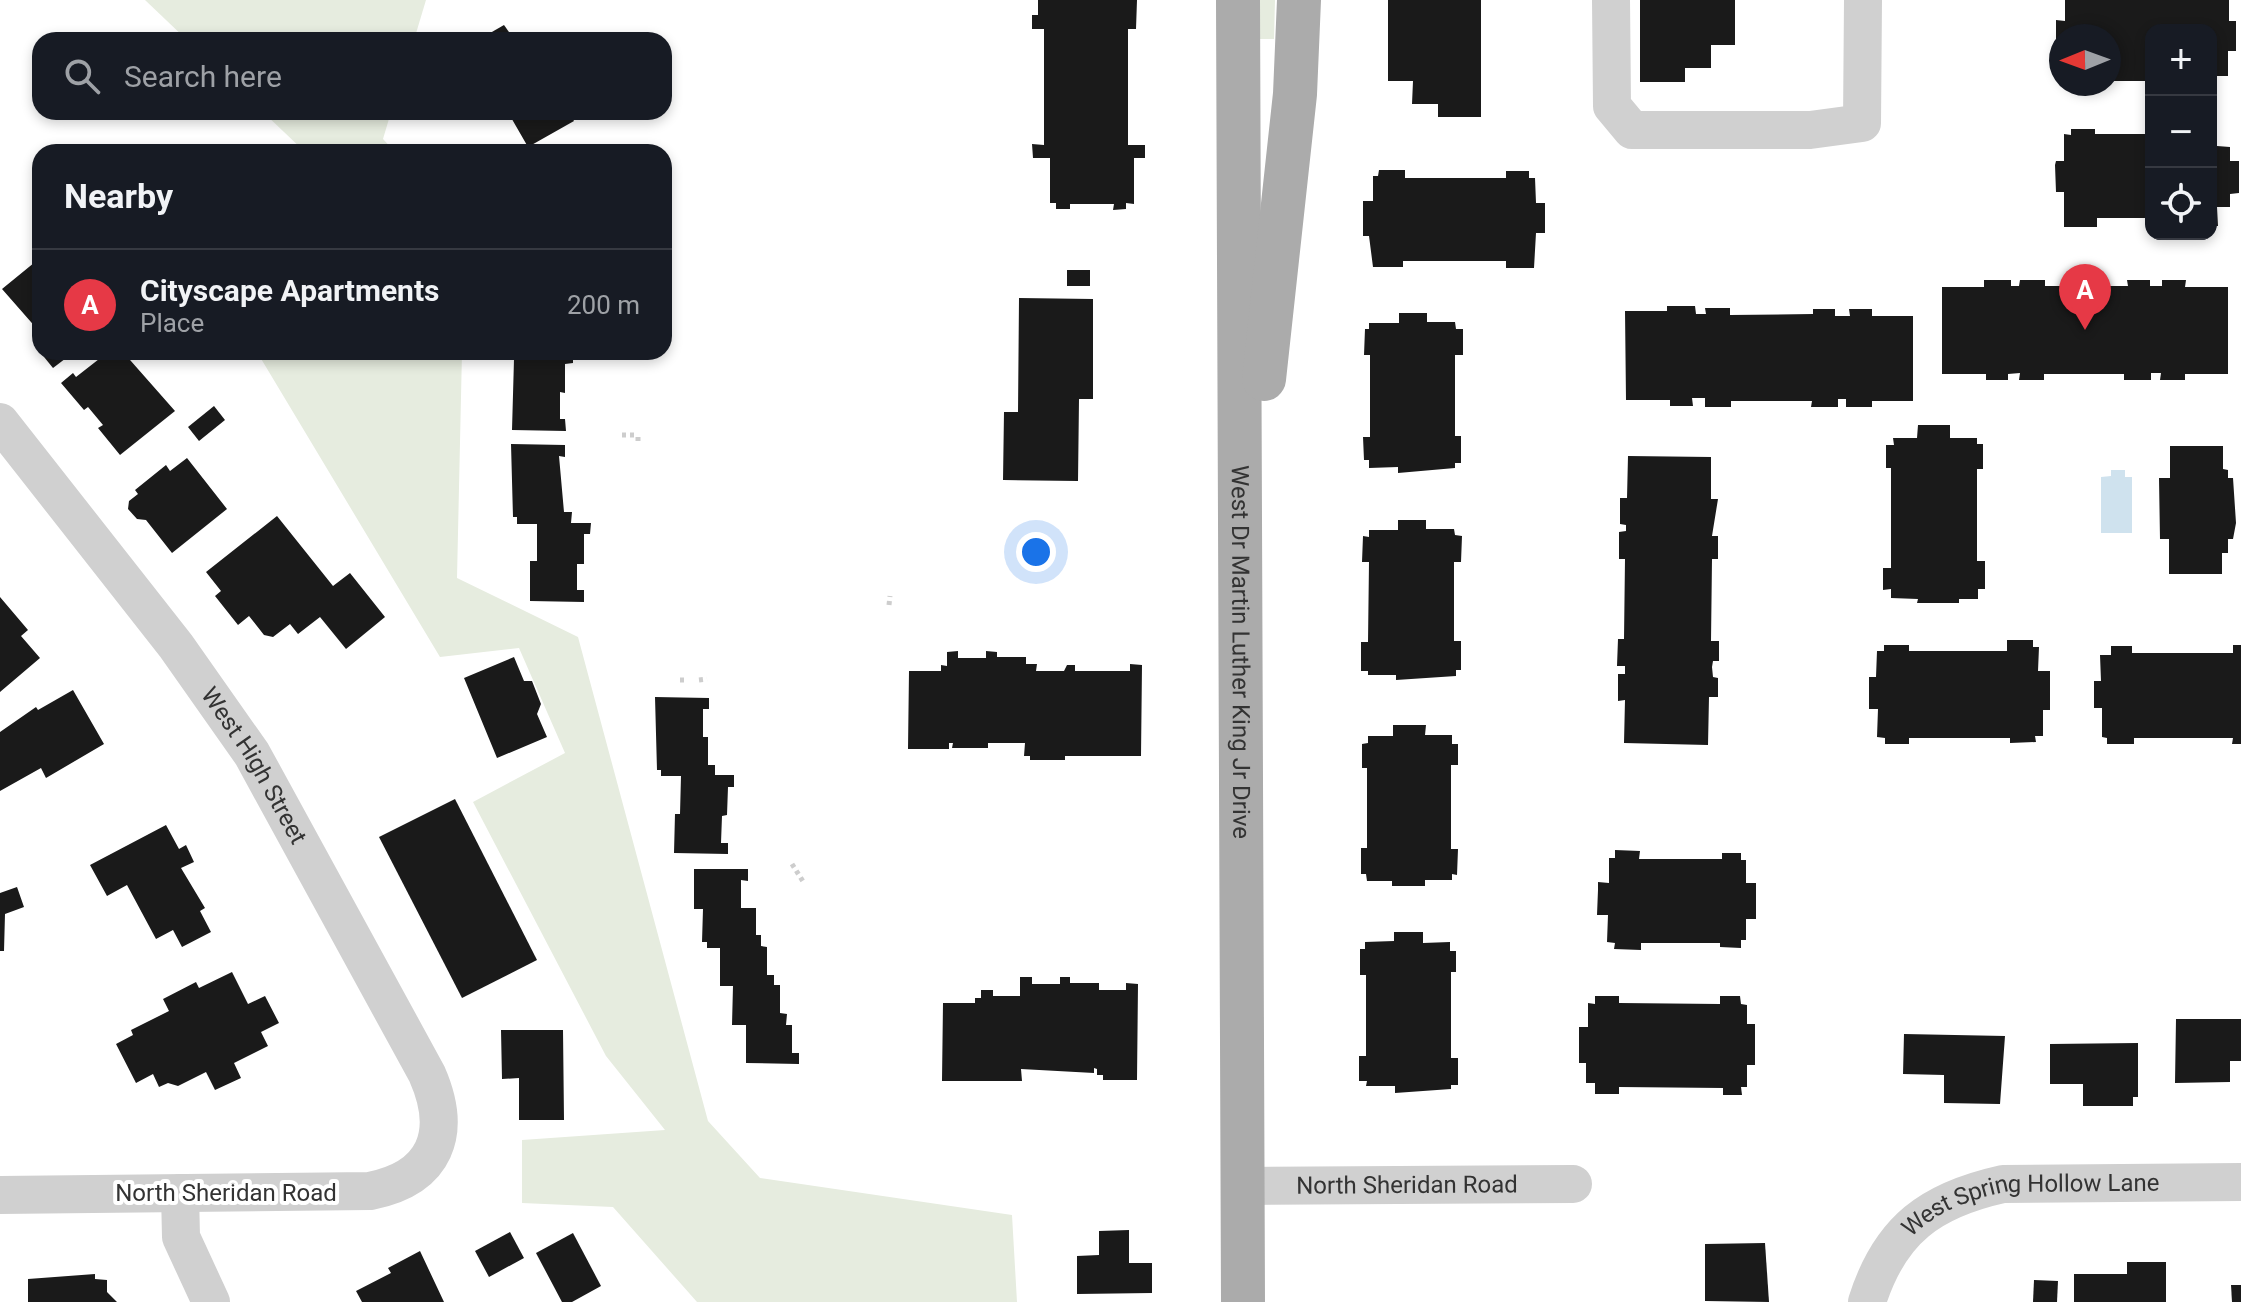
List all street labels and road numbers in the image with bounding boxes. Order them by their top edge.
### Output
street label: West Dr Martin Luther King Jr Drive [1226,465,1255,839]
street label: West High Street [195,682,313,849]
street label: West Spring Hollow Lane [1896,1169,2160,1242]
street label: North Sheridan Road [1296,1170,1518,1200]
street label: North Sheridan Road [115,1179,337,1207]

